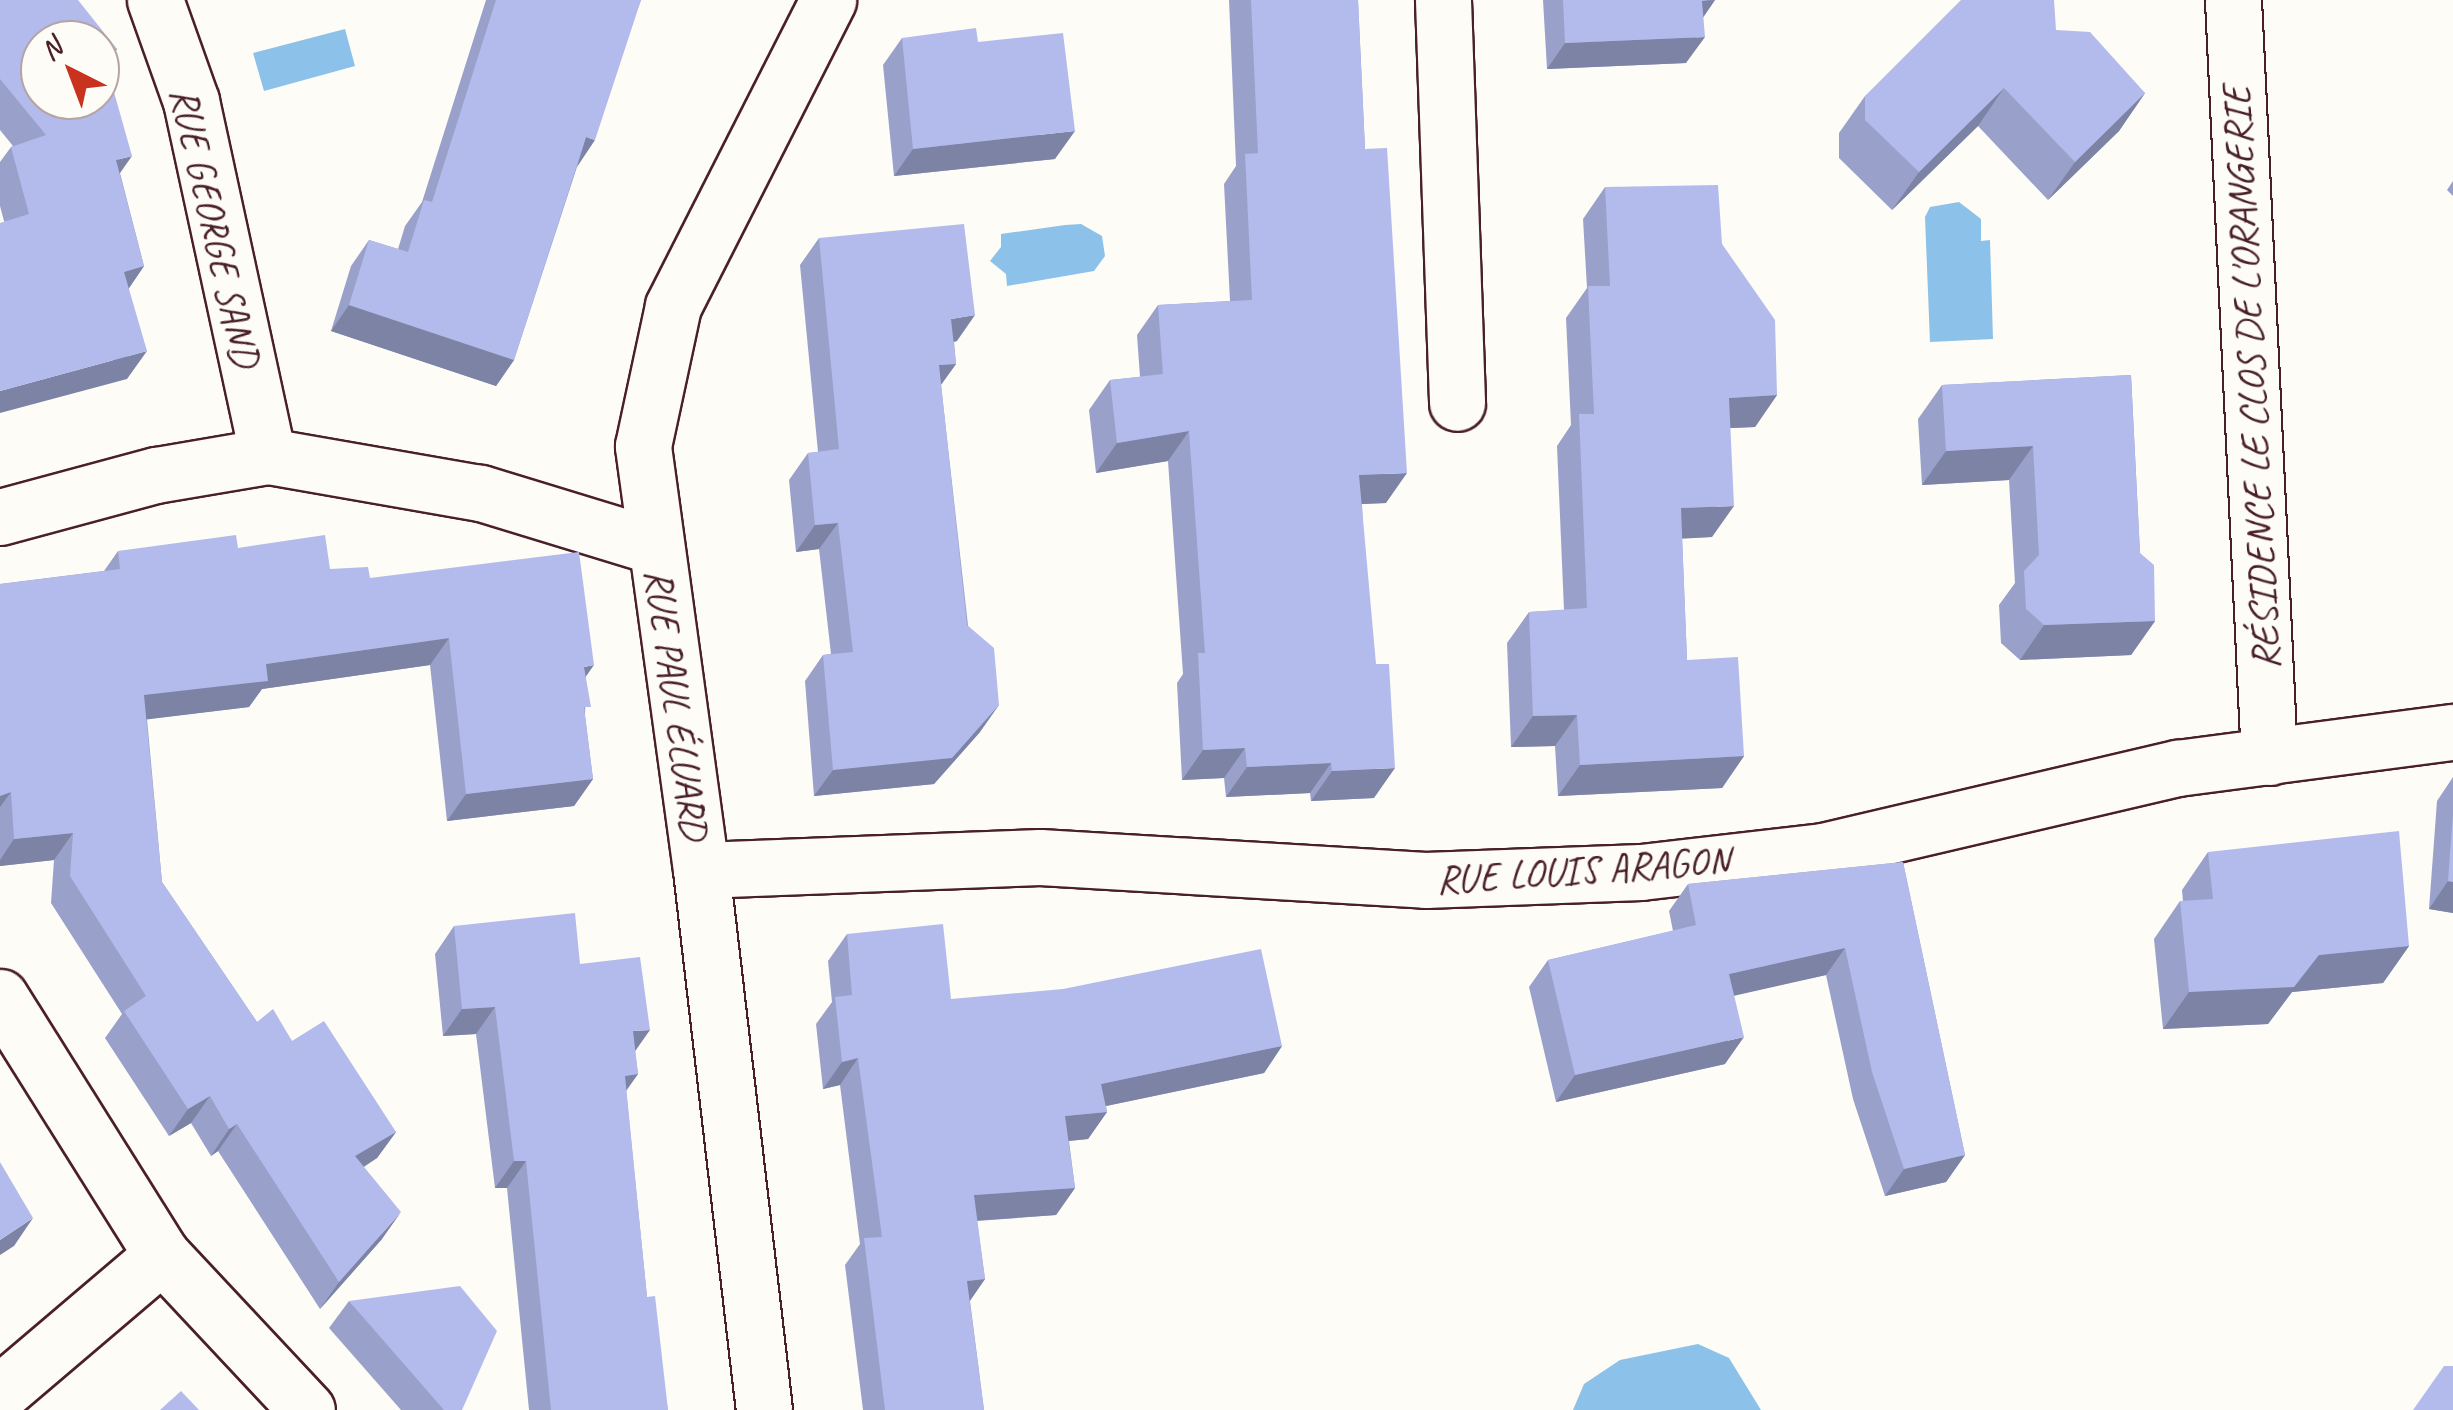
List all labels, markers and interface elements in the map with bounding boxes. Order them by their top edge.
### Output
north arrow [20,20,120,120]
text: N [33,30,69,68]
street label: RUE GEORGE SAND [159,81,271,373]
street label: RÉSIDENCE LE CLOS DE L'ORANGERIE [2212,84,2290,672]
street label: RUE PAUL ÉLUARD [634,566,720,842]
street label: RUE LOUIS ARAGON [1434,836,1732,904]

